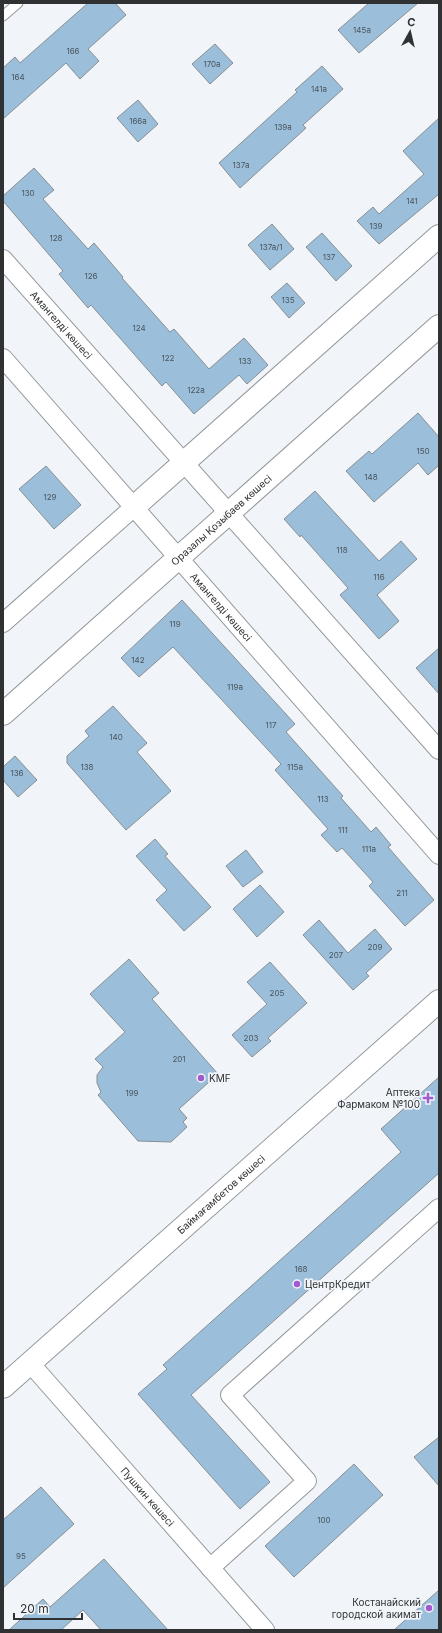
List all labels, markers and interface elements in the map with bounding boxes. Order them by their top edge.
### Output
north arrow [390,12,430,52]
text: С [406,15,416,30]
house number: 145а [353,25,371,35]
house number: 166 [66,46,80,56]
house number: 170а [203,59,221,69]
house number: 164 [11,72,25,82]
house number: 141а [311,84,327,94]
house number: 166а [129,116,147,126]
house number: 139а [274,122,292,132]
house number: 137а [233,160,249,170]
house number: 130 [21,188,35,198]
house number: 141 [406,196,418,206]
house number: 139 [369,221,383,231]
house number: 128 [49,233,63,243]
house number: 137а/1 [260,242,283,252]
house number: 137 [323,252,336,262]
house number: 126 [84,271,98,281]
street label: Амангелді көшесі [28,288,95,361]
house number: 135 [281,295,295,305]
house number: 124 [132,323,146,333]
house number: 122 [161,353,175,363]
house number: 133 [238,356,252,366]
house number: 122а [187,385,205,395]
house number: 150 [416,446,430,456]
street label: Оразалы Қозыбаев көшесі [168,472,274,568]
house number: 148 [364,472,378,482]
house number: 129 [43,492,57,502]
house number: 118 [336,545,348,555]
street label: Амангелді көшесі [188,570,254,643]
house number: 116 [373,572,385,582]
house number: 119 [169,619,181,629]
house number: 142 [131,655,145,665]
house number: 119а [227,682,243,692]
house number: 117 [265,720,277,730]
house number: 140 [109,732,123,742]
house number: 138 [80,762,94,772]
house number: 115а [287,762,303,772]
house number: 136 [10,768,24,778]
house number: 113 [317,794,329,804]
house number: 111 [338,825,348,835]
house number: 111а [362,844,376,854]
house number: 211 [396,888,408,898]
house number: 209 [368,942,382,952]
house number: 207 [329,950,344,960]
house number: 205 [270,988,285,998]
house number: 203 [244,1033,258,1043]
house number: 201 [172,1054,186,1064]
place label: KMF [209,1072,231,1084]
marker: KMF [196,1073,206,1083]
place label: Аптека Фармаком №100 [337,1086,420,1110]
house number: 199 [125,1088,139,1098]
marker: Аптека Фармаком №100 [423,1093,433,1103]
street label: Баймағамбетов көшесі [175,1152,267,1236]
house number: 168 [294,1264,308,1274]
place label: ЦентрКредит [305,1278,371,1290]
marker: ЦентрКредит [292,1279,302,1289]
street label: Пушкин көшесі [118,1465,177,1529]
house number: 100 [317,1515,331,1525]
house number: 95 [16,1551,26,1561]
scale bar [14,1595,82,1621]
place label: Костанайский городской акимат [332,1596,421,1620]
text: 20 m [20,1601,49,1616]
marker: Костанайский городской акимат [424,1603,434,1613]

